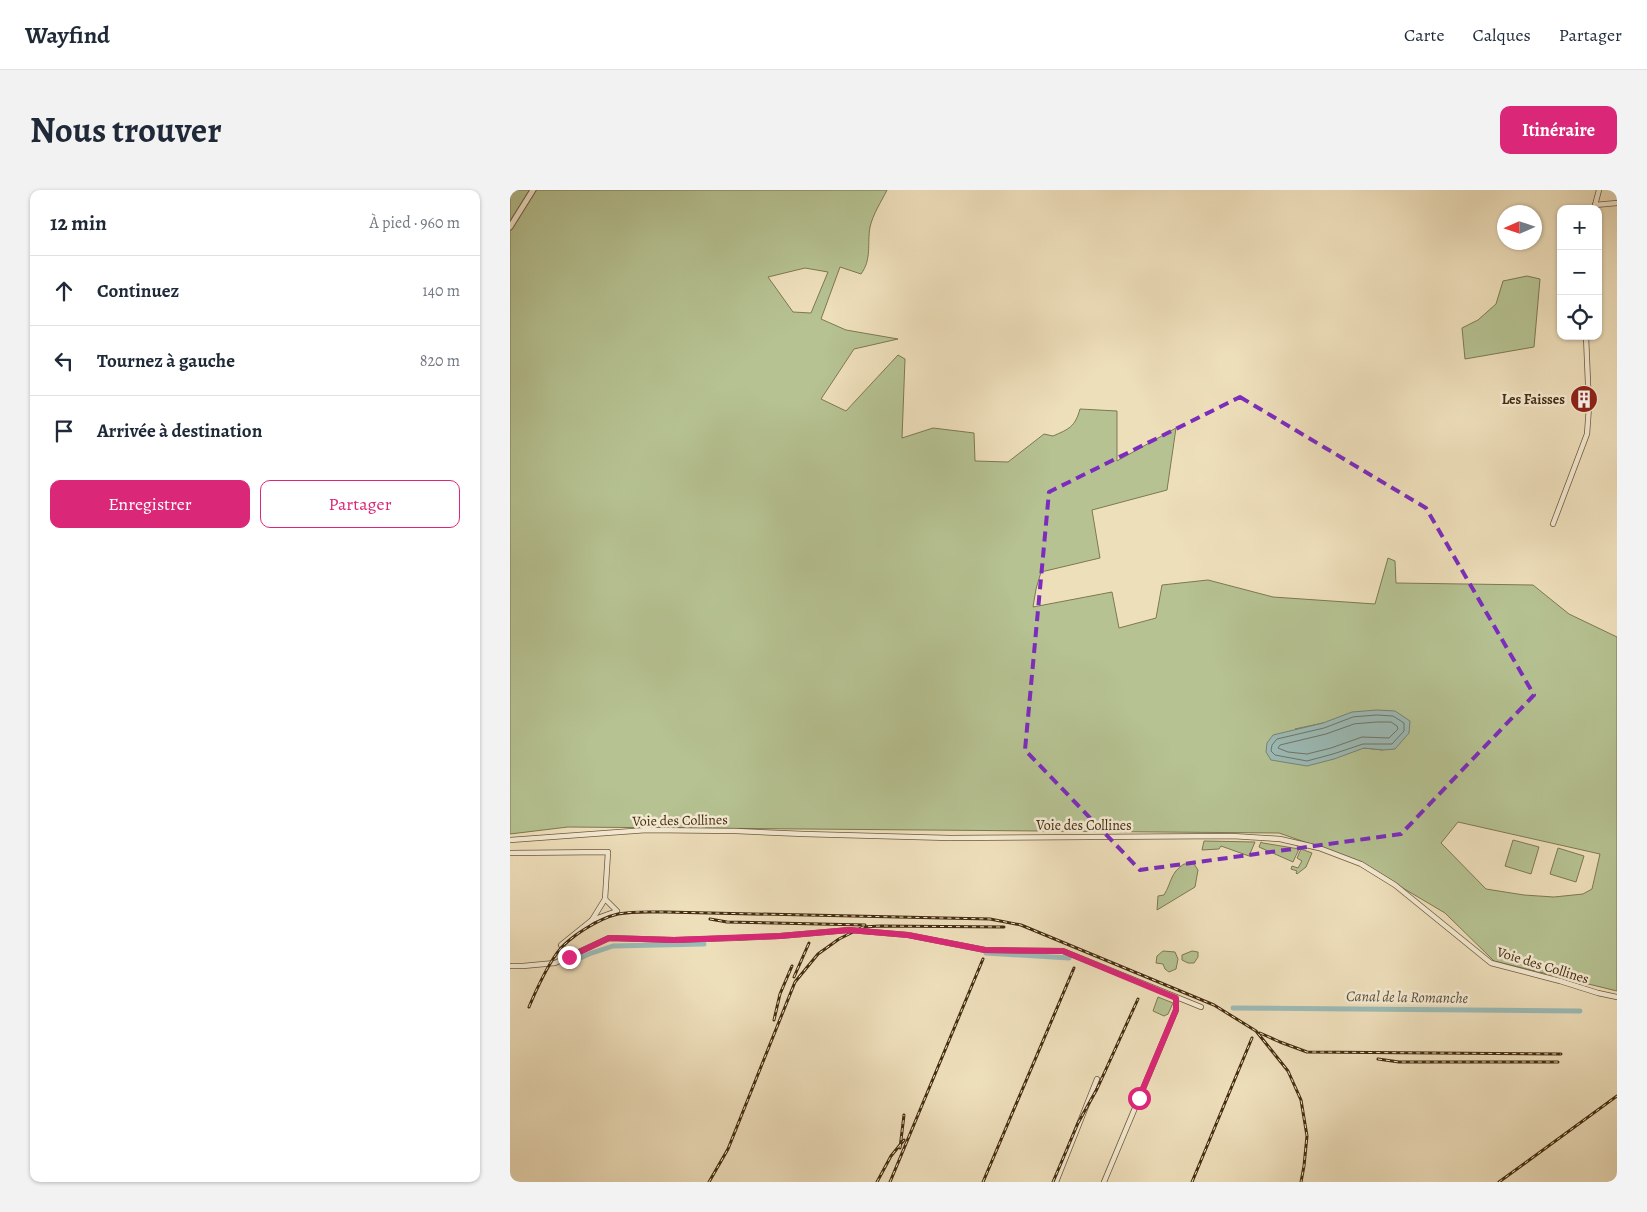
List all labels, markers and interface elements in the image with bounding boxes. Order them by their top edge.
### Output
text: Wayfind [25,19,110,51]
text: Carte [1404,23,1444,47]
text: Calques [1472,23,1531,47]
text: Partager [1559,23,1622,47]
text: Nous trouver [30,106,222,154]
button: Itinéraire [1500,106,1617,154]
north arrow [1497,205,1542,250]
map controls [1557,205,1602,340]
button: + [1557,205,1602,250]
text: 12 min [50,209,107,237]
text: À pied · 960 m [370,212,460,234]
button: − [1557,250,1602,295]
icon: ahead [50,277,78,305]
text: Continuez [97,278,179,304]
text: 140 m [422,280,460,302]
button: locate [1557,295,1602,340]
icon: left [50,347,78,375]
text: Tournez à gauche [97,348,235,374]
text: 820 m [420,350,460,372]
building icon: Les Faisses [1569,384,1599,414]
place label: Les Faisses [1502,390,1565,409]
icon: arrive [50,417,78,445]
text: Arrivée à destination [97,418,262,444]
button: Enregistrer [50,480,250,528]
button: Partager [260,480,460,528]
street label: Voie des Collines [631,810,728,831]
street label: Voie des Collines [1035,816,1132,835]
street label: Voie des Collines [1493,942,1591,989]
route end [558,946,581,969]
water label: Canal de la Romanche [1346,986,1469,1008]
route start [1128,1087,1151,1110]

